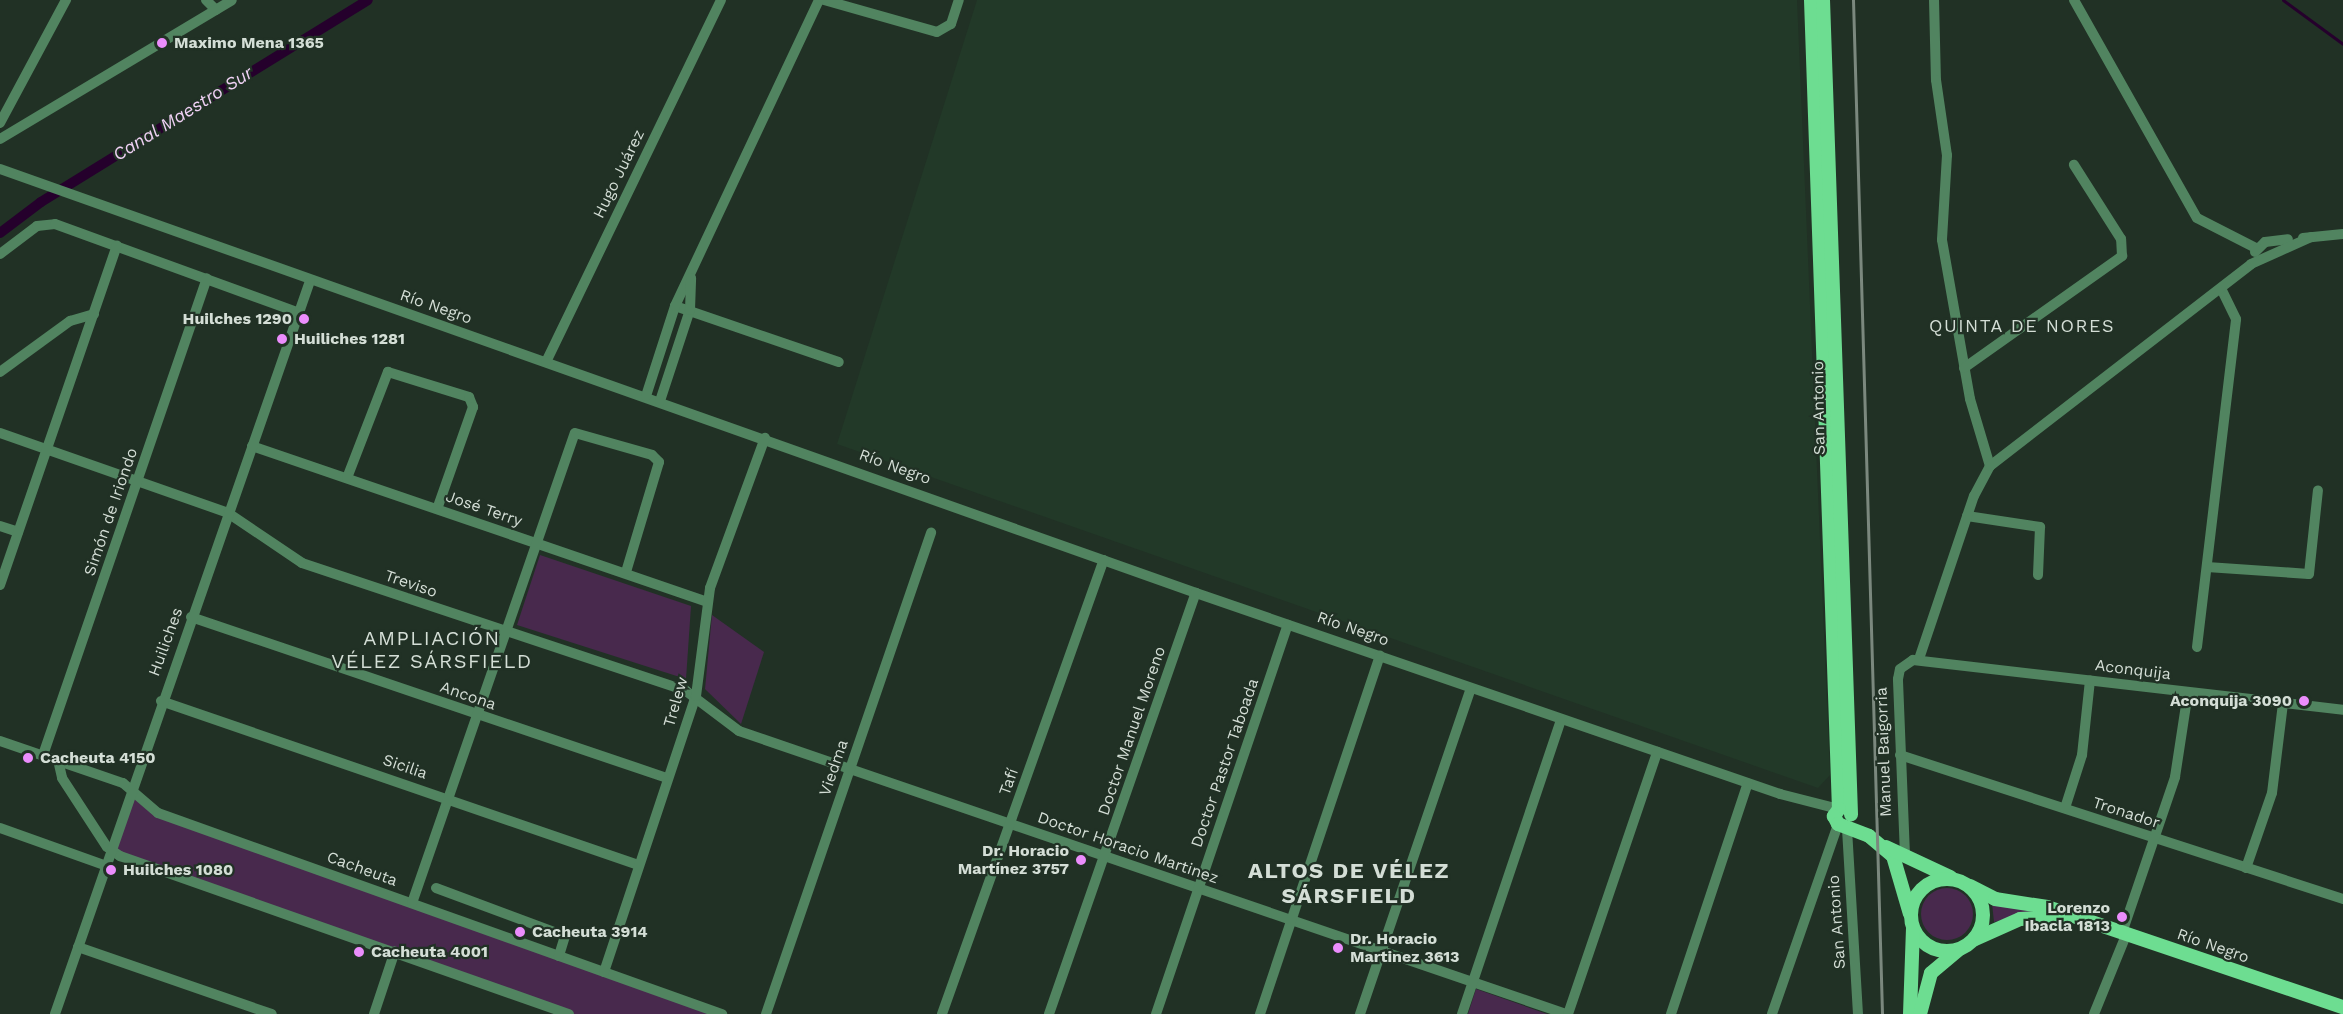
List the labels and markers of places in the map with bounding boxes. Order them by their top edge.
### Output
place label: Maximo Mena 1365 [174,33,324,53]
marker: Maximo Mena 1365 [155,36,169,50]
place label: Huilches 1290 [182,309,292,329]
marker: Huilches 1290 [297,312,311,326]
place label: Huiliches 1281 [294,329,405,349]
marker: Huiliches 1281 [275,332,289,346]
place label: Aconquija 3090 [2170,691,2292,711]
marker: Aconquija 3090 [2297,694,2311,708]
place label: Cacheuta 4150 [40,748,156,768]
marker: Cacheuta 4150 [21,751,35,765]
place label: Dr. Horacio Martínez 3757 [958,841,1069,879]
marker: Dr. Horacio Martínez 3757 [1074,853,1088,867]
place label: Huilches 1080 [123,860,234,880]
marker: Huilches 1080 [104,863,118,877]
place label: Lorenzo Ibacla 1813 [2024,898,2110,936]
marker: Lorenzo Ibacla 1813 [2115,910,2129,924]
place label: Cacheuta 3914 [532,922,648,942]
marker: Cacheuta 3914 [513,925,527,939]
place label: Dr. Horacio Martinez 3613 [1350,929,1460,967]
marker: Dr. Horacio Martinez 3613 [1331,941,1345,955]
place label: Cacheuta 4001 [371,942,488,962]
marker: Cacheuta 4001 [352,945,366,959]

